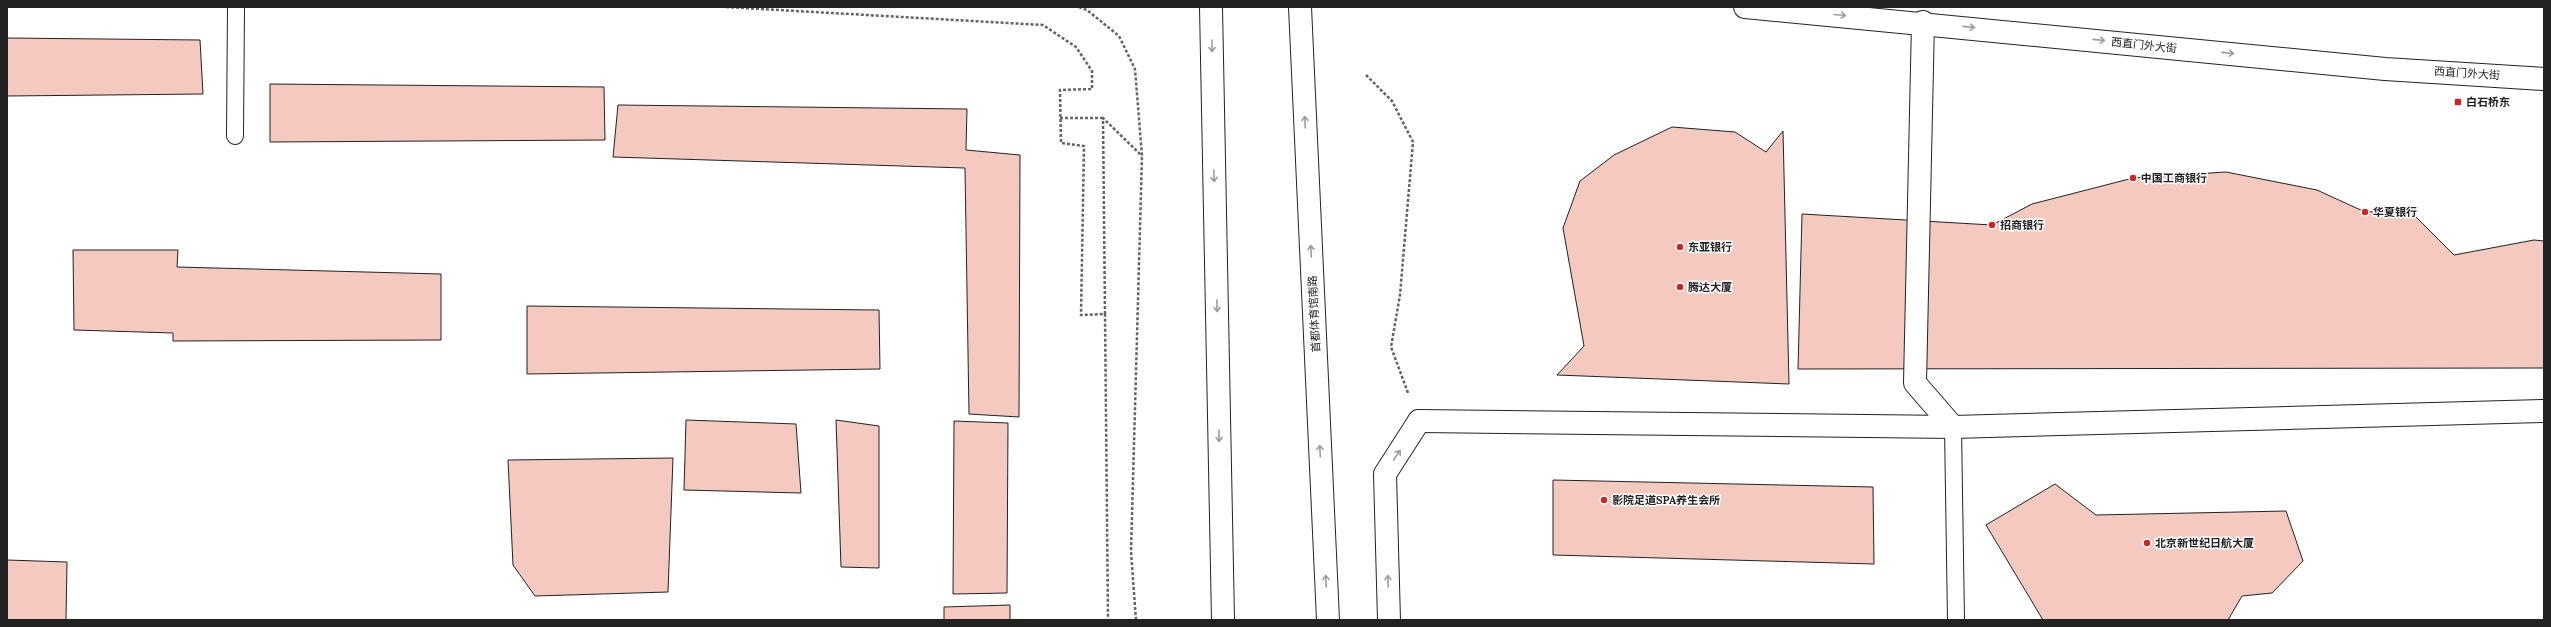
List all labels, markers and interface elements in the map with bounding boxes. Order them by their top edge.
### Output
one-way arrow [1833,11,1846,19]
one-way arrow [1962,23,1975,31]
street label: 西直门外大街 [2110,35,2178,55]
one-way arrow [2092,36,2105,44]
one-way arrow [1208,39,1216,52]
one-way arrow [2221,49,2234,57]
street label: 西直门外大街 [2434,64,2500,82]
place label: 白石桥东 [2466,95,2510,109]
marker: 白石桥东 [2453,97,2463,107]
one-way arrow [1302,116,1309,129]
one-way arrow [1210,169,1218,182]
place label: 中国工商银行 [2141,171,2207,185]
marker: 中国工商银行 [2128,173,2138,183]
place label: 华夏银行 [2373,205,2417,219]
marker: 华夏银行 [2360,207,2370,217]
place label: 招商银行 [2000,218,2044,232]
marker: 招商银行 [1987,220,1997,230]
place label: 东亚银行 [1688,240,1732,254]
marker: 东亚银行 [1675,242,1685,252]
one-way arrow [1308,245,1315,258]
street label: 首都体育馆南路 [1305,275,1323,353]
place label: 腾达大厦 [1688,280,1732,294]
marker: 腾达大厦 [1675,282,1685,292]
one-way arrow [1213,299,1221,312]
one-way arrow [1215,429,1223,442]
one-way arrow [1317,445,1324,458]
one-way arrow [1394,449,1402,461]
place label: 影院足道SPA养生会所 [1612,493,1720,507]
marker: 影院足道SPA养生会所 [1599,495,1609,505]
place label: 北京新世纪日航大厦 [2155,536,2254,550]
marker: 北京新世纪日航大厦 [2142,538,2152,548]
one-way arrow [1323,575,1330,588]
one-way arrow [1384,575,1392,588]

